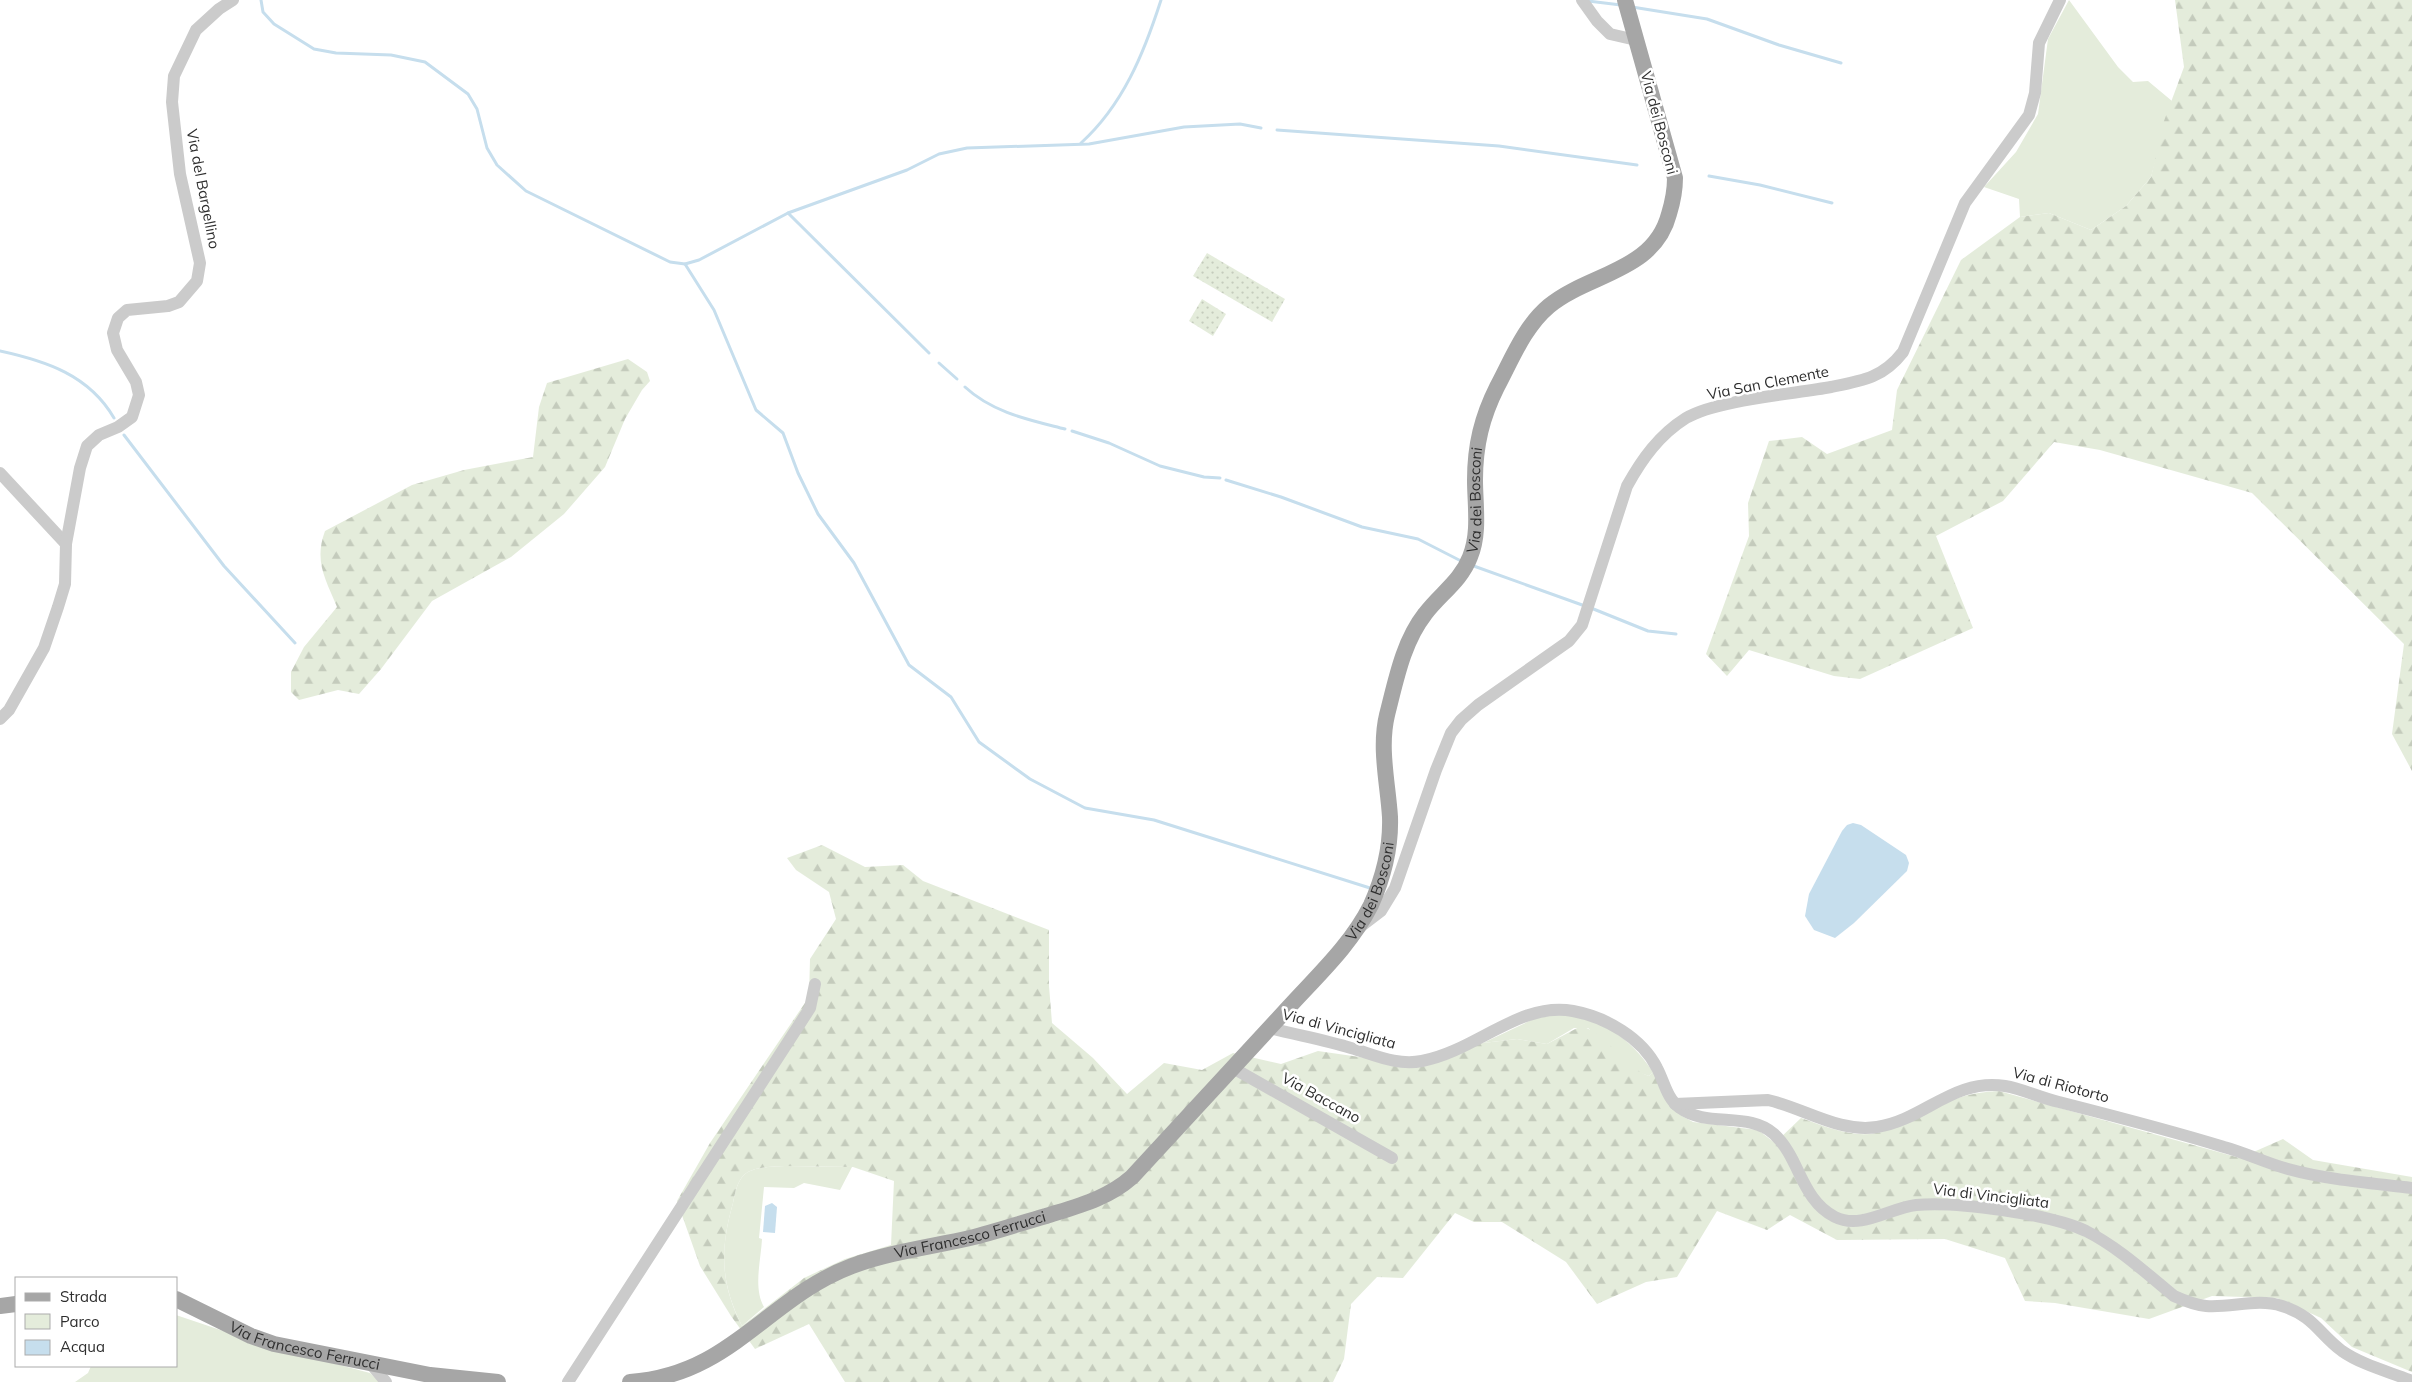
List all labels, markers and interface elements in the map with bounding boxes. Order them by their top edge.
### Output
street label: Via dei Bosconi [1637,69,1682,177]
street label: Via del Bargellino [183,127,224,250]
street label: Via San Clemente [1705,361,1830,404]
street label: Via dei Bosconi [1462,446,1486,555]
street label: Via dei Bosconi [1341,841,1398,945]
street label: Via di Vincigliata [1280,1004,1398,1053]
street label: Via di Riotorto [2011,1063,2111,1107]
street label: Via Baccano [1279,1068,1364,1127]
street label: Via di Vincigliata [1932,1179,2050,1212]
street label: Via Francesco Ferrucci [892,1207,1048,1262]
legend [15,1277,178,1367]
text: Strada [60,1287,107,1306]
text: Parco [60,1312,100,1331]
street label: Via Francesco Ferrucci [226,1317,382,1374]
text: Acqua [60,1337,105,1356]

